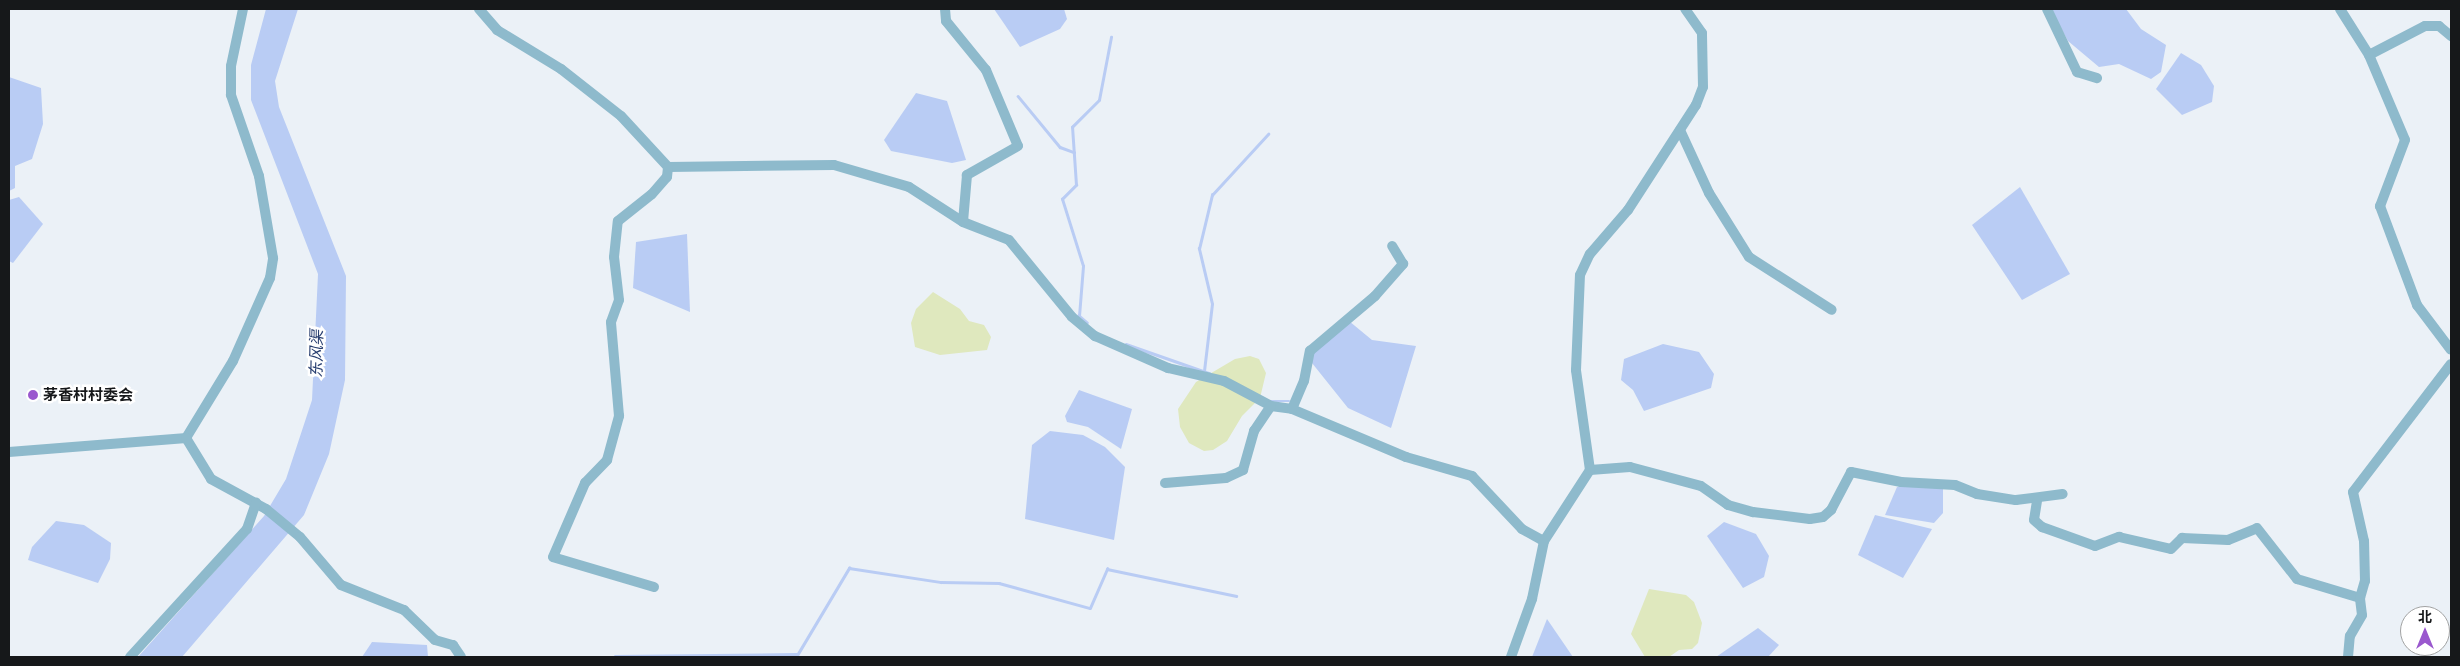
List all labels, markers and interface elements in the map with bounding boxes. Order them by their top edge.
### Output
water label: 东风渠 [307,330,327,378]
place label: 茅香村村委会 [43,386,133,404]
marker: 茅香村村委会 [27,389,39,401]
north arrow [2400,606,2450,656]
text: 北 [2418,609,2432,625]

